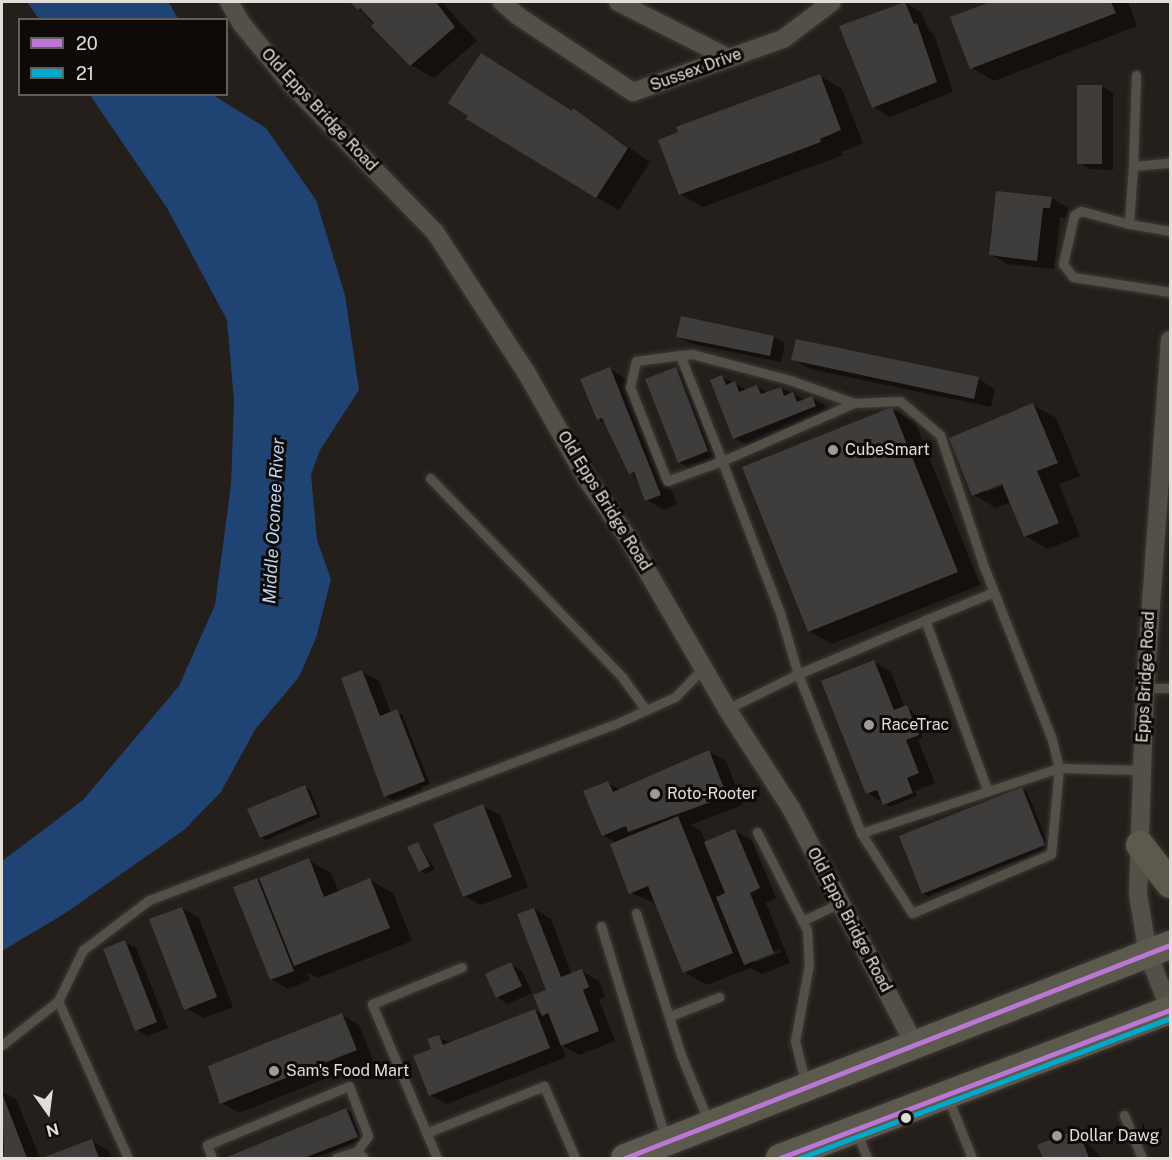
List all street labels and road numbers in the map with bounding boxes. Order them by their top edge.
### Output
street label: Old Epps Bridge Road [257,44,381,176]
street label: Sussex Drive [648,45,744,95]
street label: Old Epps Bridge Road [553,428,655,574]
street label: Epps Bridge Road [1133,611,1159,743]
street label: Old Epps Bridge Road [803,844,895,996]

